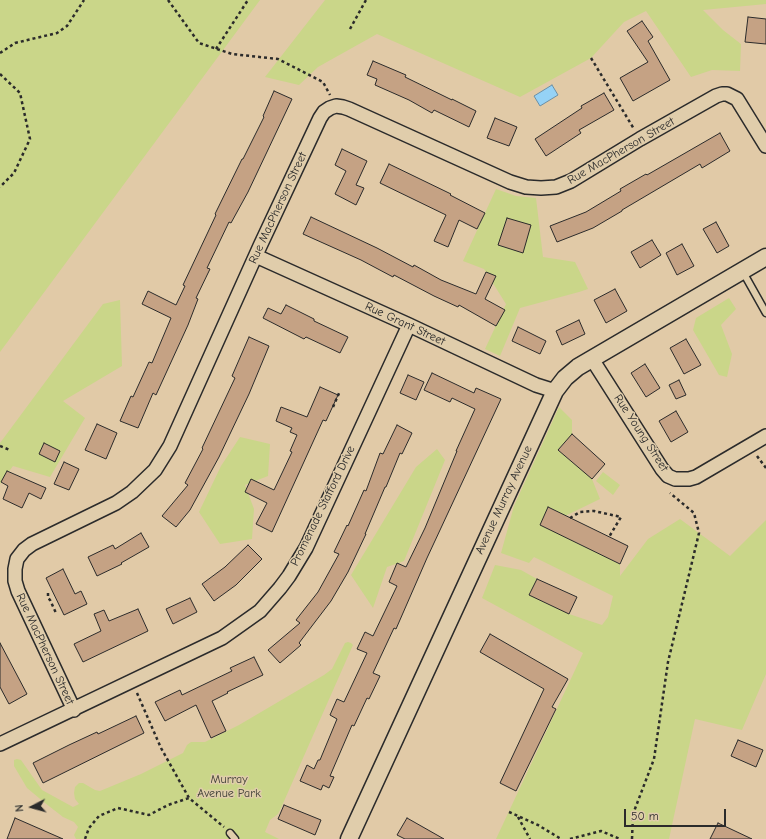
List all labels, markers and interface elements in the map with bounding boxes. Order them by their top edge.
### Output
street label: Rue MacPherson Street [565,114,677,188]
street label: Rue MacPherson Street [246,150,310,266]
street label: Rue Grant Street [363,299,447,349]
street label: Rue Young Street [611,392,671,474]
street label: Promenade Stafford Drive [288,443,358,569]
street label: Avenue Murray Avenue [473,443,535,557]
street label: Rue MacPherson Street [13,591,77,707]
park label: Murray Avenue Park [197,773,261,801]
north arrow [12,787,52,827]
scale bar [626,801,728,827]
text: N [13,804,26,813]
text: 50 m [631,809,659,823]

